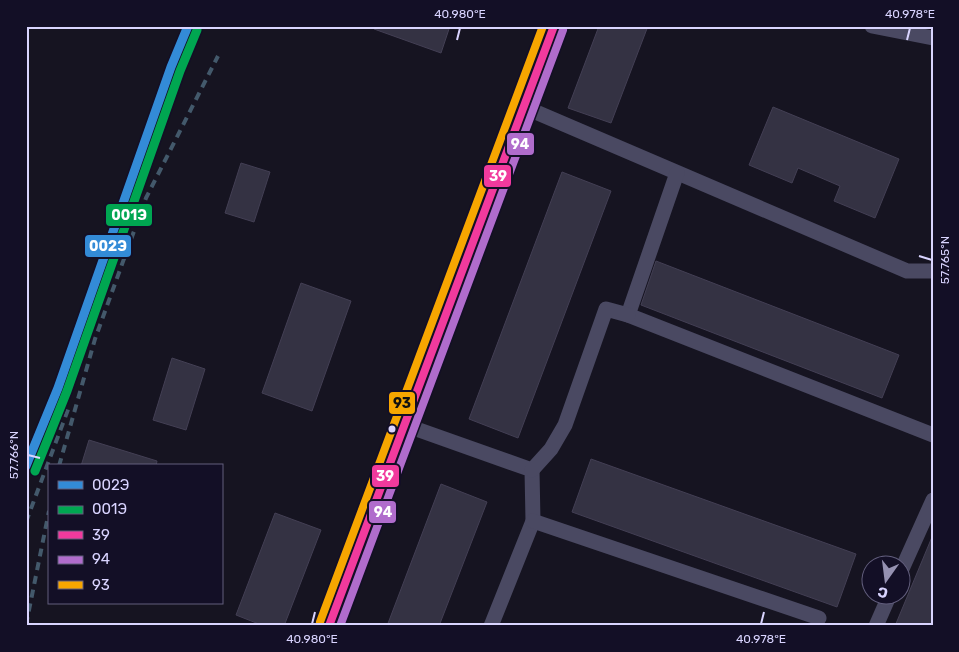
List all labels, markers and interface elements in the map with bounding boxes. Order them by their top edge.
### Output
text: 40.980°E [434,7,486,21]
text: 40.978°E [885,7,935,21]
line badge: 94 [506,132,535,156]
text: 94 [511,136,530,153]
line badge: 39 [483,164,512,188]
text: 39 [489,168,507,185]
line badge: 001Э [105,203,153,227]
text: 001Э [111,207,147,224]
line badge: 002Э [84,234,132,258]
text: 57.765°N [938,236,952,284]
text: 002Э [89,238,127,255]
line badge: 93 [388,391,416,415]
text: 93 [393,395,411,412]
unlabelled marker [387,424,397,434]
text: 57.766°N [7,431,21,479]
legend [48,464,222,604]
line badge: 39 [371,464,400,488]
text: 39 [376,468,394,485]
text: 002Э [92,476,129,494]
text: 001Э [92,500,127,518]
line badge: 94 [368,500,397,524]
text: 94 [374,504,393,521]
text: 39 [92,526,110,544]
text: 94 [92,550,110,568]
north arrow [862,554,912,604]
text: 93 [92,576,110,594]
text: С [876,583,890,602]
text: 40.980°E [286,632,338,646]
text: 40.978°E [736,632,786,646]

